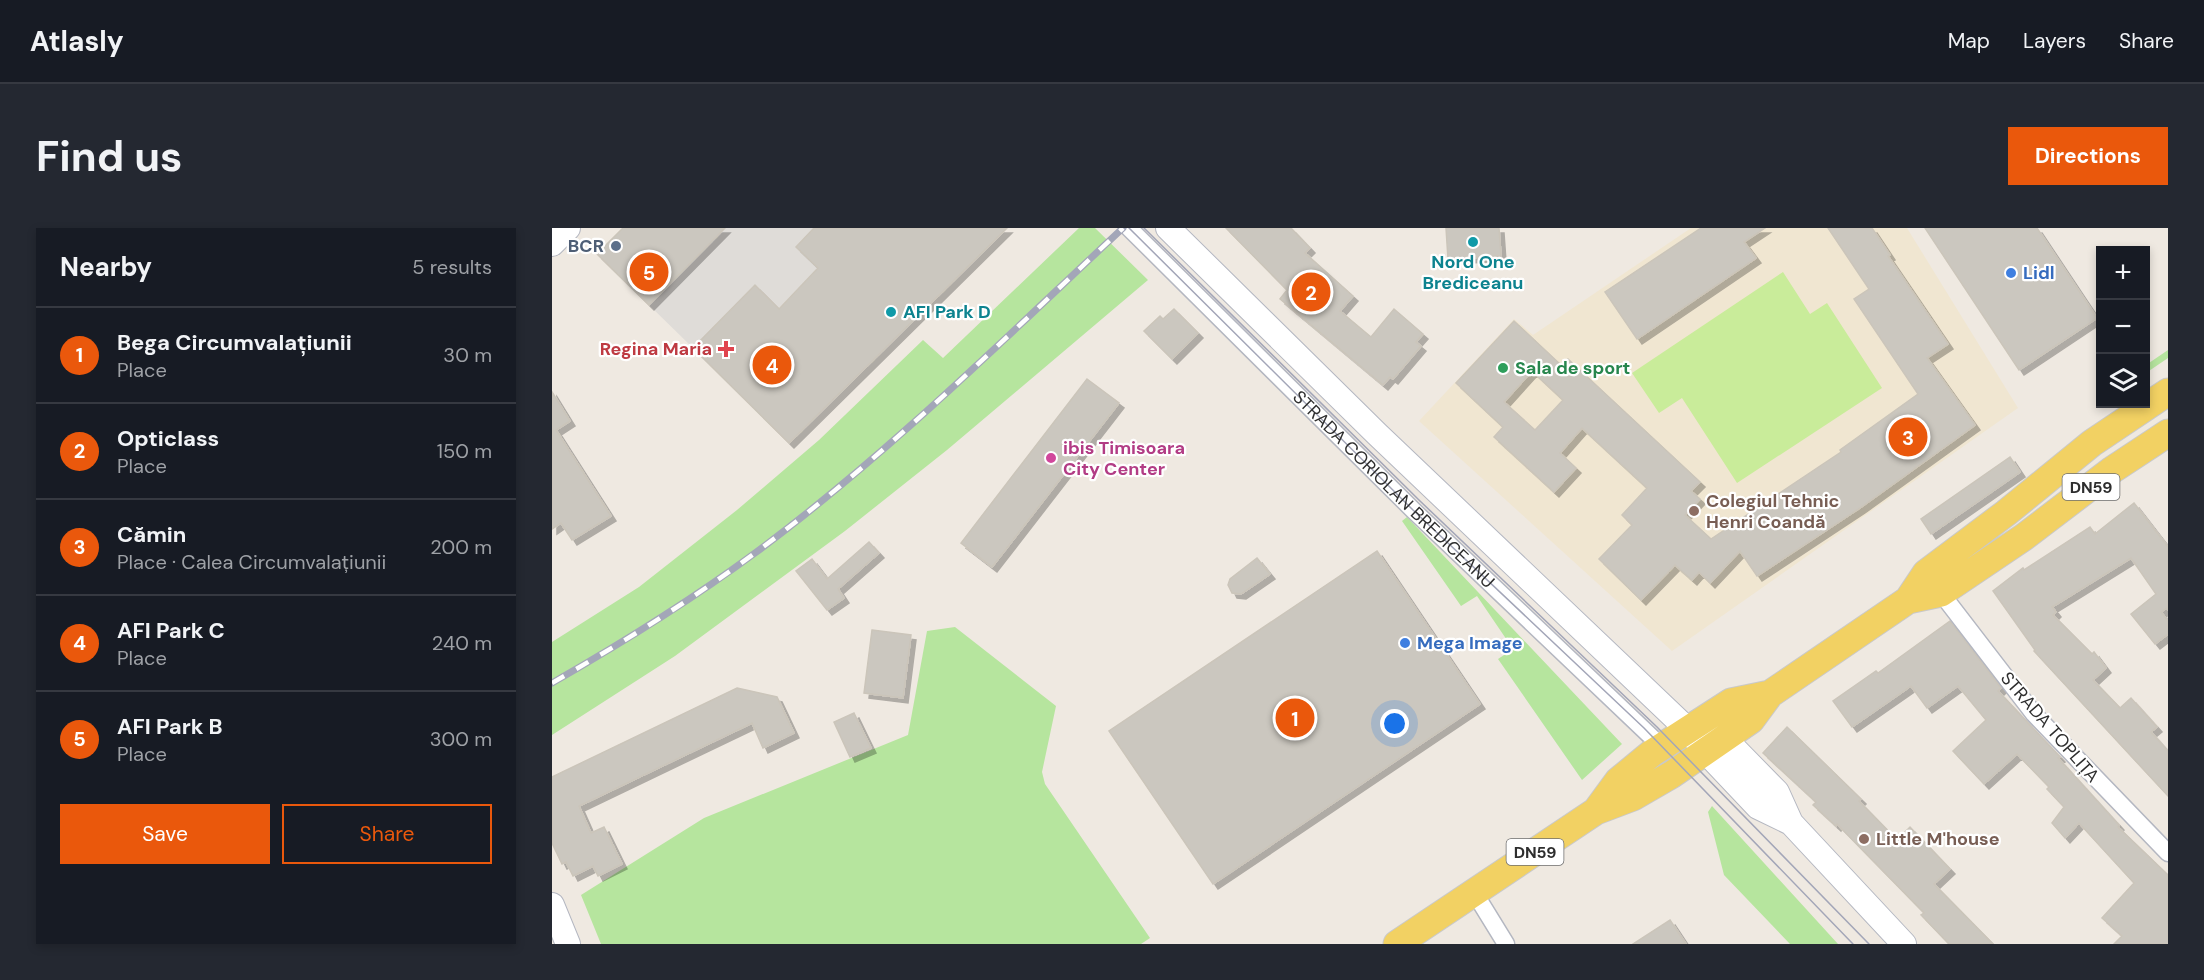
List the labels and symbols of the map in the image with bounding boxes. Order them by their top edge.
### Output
place label: BCR [568,234,604,258]
marker: Nord One Brediceanu [1466,235,1480,249]
marker: BCR [609,239,623,253]
pin: 5 [630,250,668,294]
place label: Nord One Brediceanu [1423,250,1523,295]
place label: Lidl [2023,261,2055,285]
marker: Lidl [2004,266,2018,280]
pin: 2 [1292,270,1330,314]
place label: AFI Park D [903,300,991,324]
marker: AFI Park D [884,305,898,319]
place label: Regina Maria [600,337,712,361]
marker: Regina Maria [717,340,735,358]
pin: 4 [752,342,792,388]
place label: Sala de sport [1515,356,1630,380]
marker: Sala de sport [1496,361,1510,375]
street label: STRADA CORIOLAN BREDICEANU [1288,385,1500,593]
pin: 3 [1888,414,1928,460]
place label: ibis Timisoara City Center [1063,436,1185,481]
marker: ibis Timisoara City Center [1044,451,1058,465]
road number: DN59 [2062,474,2120,500]
place label: Colegiul Tehnic Henri Coandă [1706,489,1840,534]
marker: Colegiul Tehnic Henri Coandă [1687,504,1701,518]
place label: Mega Image [1417,631,1523,655]
marker: Mega Image [1398,636,1412,650]
street label: STRADA TOPLIȚA [1995,667,2105,787]
pin: 1 [1276,696,1314,740]
your location [1380,709,1409,738]
place label: Little M'house [1876,827,2000,851]
marker: Little M'house [1857,832,1871,846]
road number: DN59 [1506,839,1564,865]

